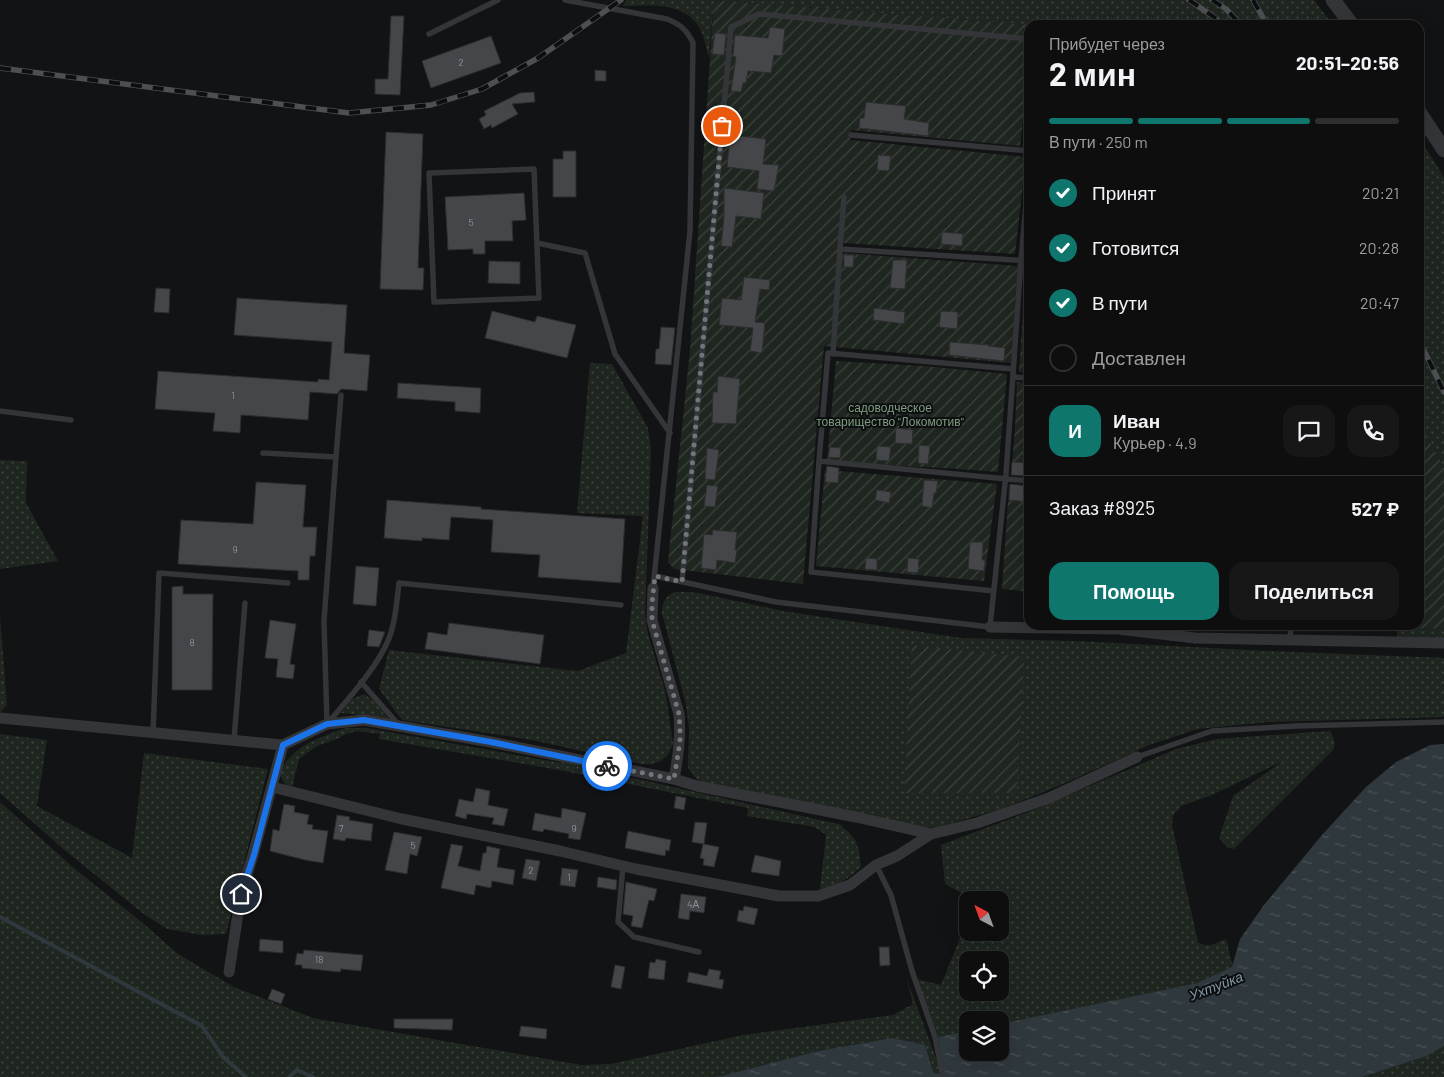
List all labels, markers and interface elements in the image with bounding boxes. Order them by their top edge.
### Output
text: Прибудет через [1049,34,1165,53]
text: 20:51–20:56 [1296,51,1399,74]
text: 2 мин [1049,54,1136,92]
house number: 2 [458,56,464,68]
pin [701,105,743,147]
icon: bag [708,112,736,140]
text: В пути · 250 m [1049,132,1148,151]
icon: check [1049,179,1077,207]
text: Принят [1092,181,1156,204]
text: 20:21 [1362,183,1399,202]
house number: 5 [468,216,474,228]
icon: check [1049,234,1077,262]
text: Готовится [1092,236,1179,259]
text: 20:28 [1359,238,1399,257]
icon: check [1049,289,1077,317]
text: В пути [1092,291,1148,314]
text: 20:47 [1360,293,1399,312]
text: Доставлен [1092,346,1186,369]
house number: 1 [231,389,235,401]
park label: садоводческое товарищество "Локомотив" [816,400,964,429]
button: chat [1283,405,1335,457]
button: phone [1347,405,1399,457]
text: Иван [1113,409,1160,432]
text: И [1068,419,1082,442]
text: Курьер · 4.9 [1113,433,1197,452]
text: Заказ #8925 [1049,496,1155,519]
text: 527 ₽ [1352,497,1399,520]
house number: 9 [232,543,238,555]
button: Помощь [1049,562,1219,620]
button: Поделиться [1229,562,1399,620]
house number: 8 [189,636,195,648]
courier [582,741,632,791]
icon: bike [593,752,621,780]
house number: 7 [339,822,344,834]
house number: 9 [571,822,577,834]
house number: 5 [410,839,416,851]
house number: 2 [528,864,534,876]
house number: 1 [567,871,571,883]
pin [220,873,262,915]
icon: home [227,880,255,908]
north arrow [959,891,1009,941]
map controls [959,891,1009,1061]
house number: 4А [687,898,699,910]
button: locate [959,951,1009,1001]
house number: 18 [315,953,323,965]
water label: Ухтуйка [1186,967,1245,1004]
button: layers [959,1011,1009,1061]

